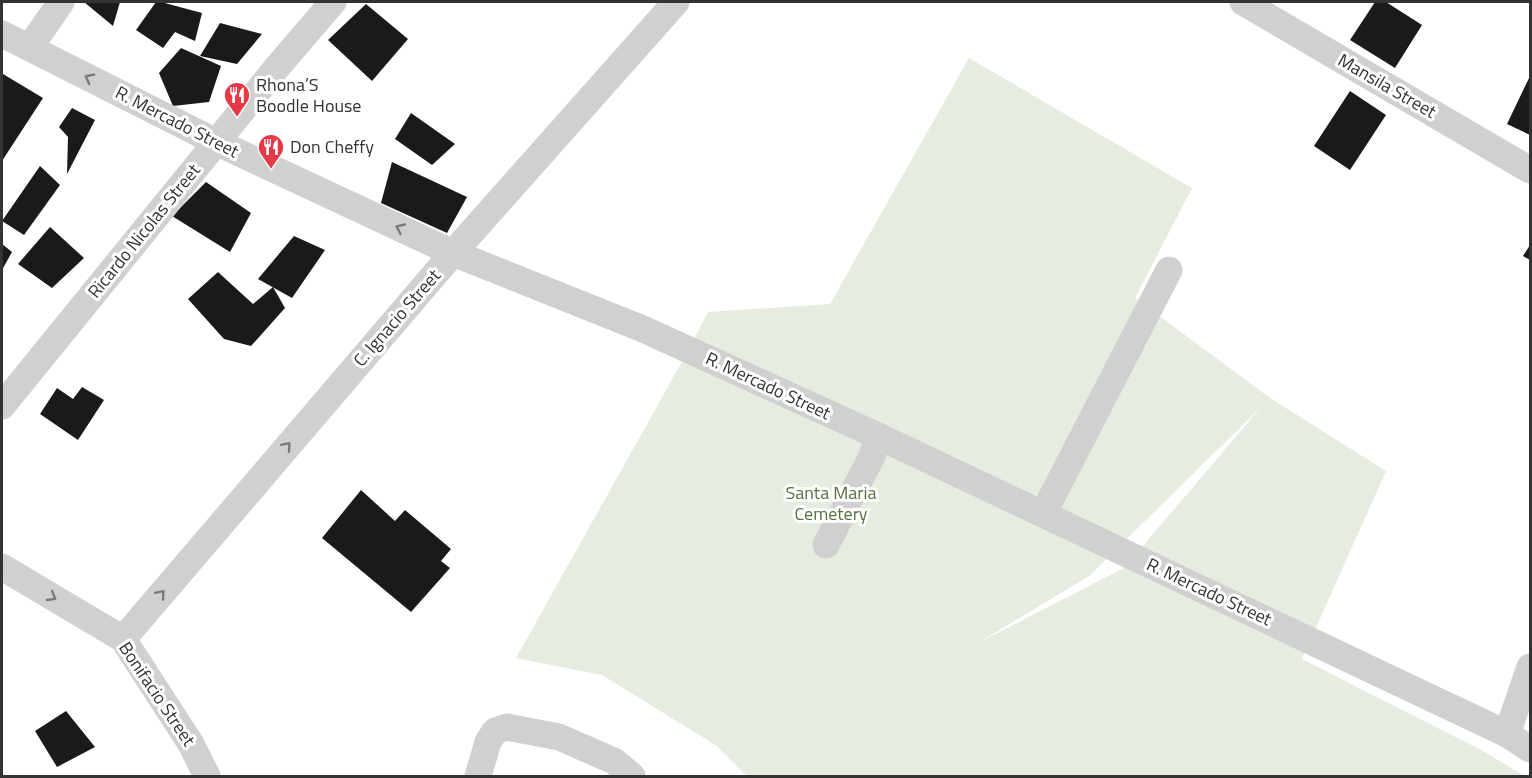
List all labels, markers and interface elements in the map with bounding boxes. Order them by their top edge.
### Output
street label: Mansila Street [1333,46,1442,125]
place label: Rhona’S Boodle House [256,71,361,119]
one-way arrow [85,73,96,85]
street label: R. Mercado Street [111,79,244,165]
restaurant icon: Rhona’S Boodle House [222,80,252,118]
restaurant icon: Don Cheffy [256,132,286,170]
place label: Don Cheffy [290,133,374,160]
street label: Ricardo Nicolas Street [81,157,207,304]
one-way arrow [395,223,406,235]
street label: C. Ignacio Street [347,262,447,372]
street label: R. Mercado Street [701,345,836,427]
one-way arrow [280,442,291,453]
park label: Santa Maria Cemetery [785,479,877,527]
street label: R. Mercado Street [1142,551,1277,633]
one-way arrow [46,590,56,601]
one-way arrow [154,590,165,601]
street label: Bonifacio Street [112,636,203,752]

